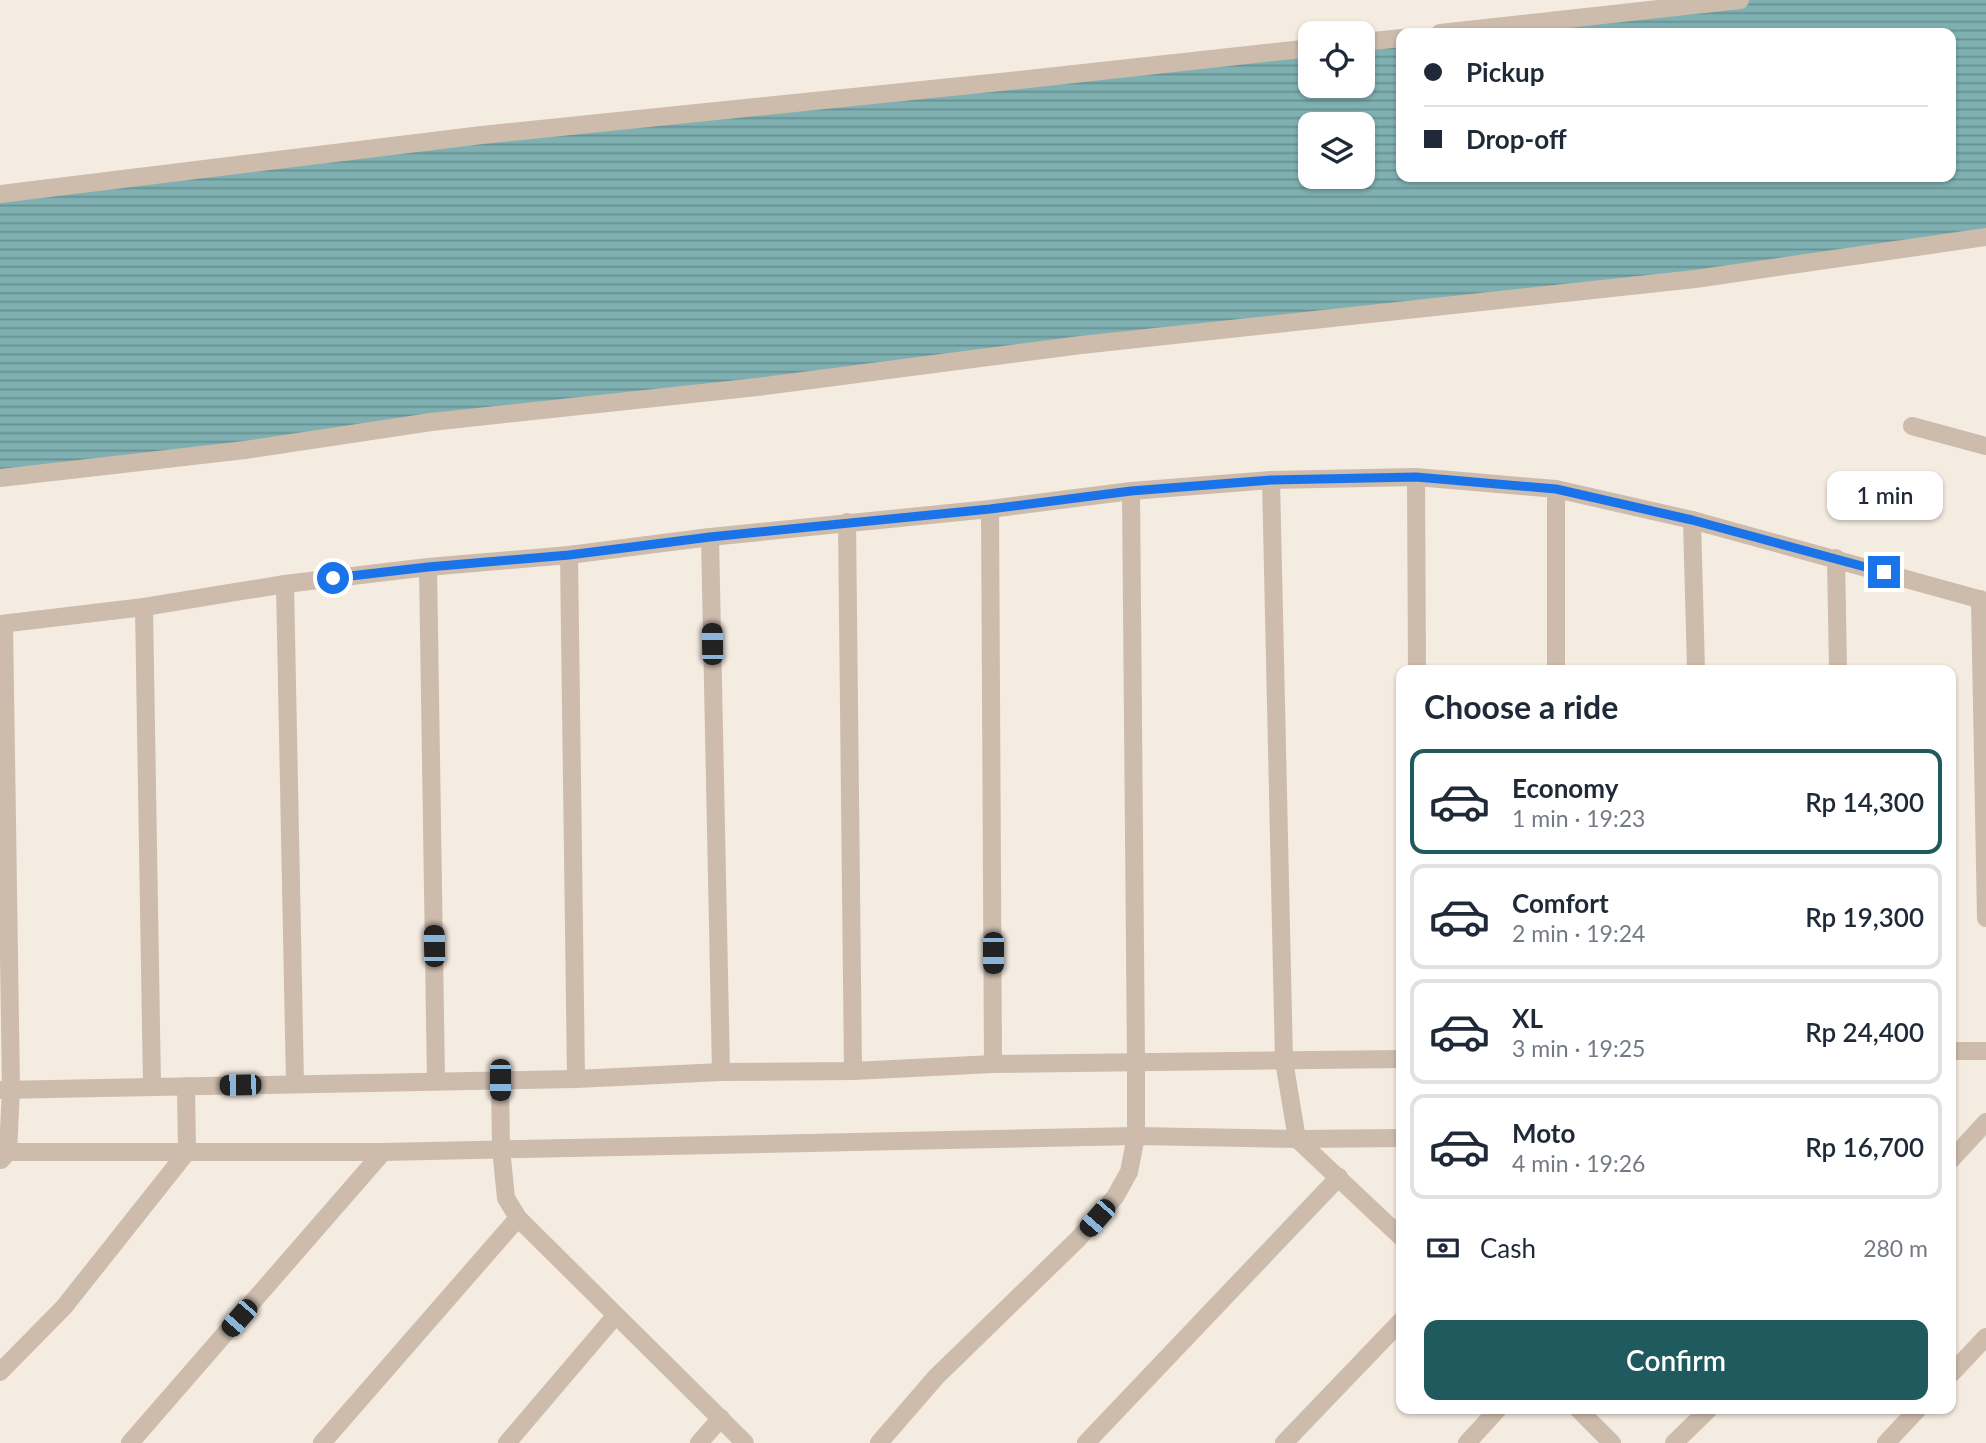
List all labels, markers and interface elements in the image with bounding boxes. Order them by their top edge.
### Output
map controls [1298,21,1375,189]
button: locate [1298,21,1375,98]
text: Pickup [1466,56,1545,88]
button: layers [1298,112,1375,189]
text: Drop-off [1466,123,1567,155]
callout: 1 min [1826,470,1942,520]
text: 1 min [1857,481,1913,509]
route end [1868,556,1900,588]
route start [317,562,349,594]
car [702,623,723,665]
text: Choose a ride [1424,687,1618,726]
icon: car [1428,770,1491,833]
text: Economy [1512,772,1618,804]
text: Rp 14,300 [1805,786,1924,818]
text: 1 min · 19:23 [1512,804,1645,832]
icon: car [1428,885,1491,948]
text: Comfort [1512,887,1609,919]
text: Rp 19,300 [1805,901,1924,933]
text: 2 min · 19:24 [1512,919,1645,947]
car [424,925,445,967]
car [983,932,1004,974]
icon: car [1428,1000,1491,1063]
text: XL [1512,1002,1543,1034]
text: Rp 24,400 [1805,1016,1924,1048]
text: 3 min · 19:25 [1512,1034,1645,1062]
car [490,1059,511,1101]
car [219,1074,262,1096]
icon: car [1428,1115,1491,1178]
text: Moto [1512,1117,1575,1149]
text: Rp 16,700 [1805,1131,1924,1163]
text: 4 min · 19:26 [1512,1149,1645,1177]
car [1076,1195,1119,1241]
icon: cash [1424,1229,1462,1267]
text: Cash [1480,1232,1536,1264]
text: 280 m [1863,1234,1928,1262]
car [218,1295,261,1341]
button: Confirm [1424,1320,1928,1400]

